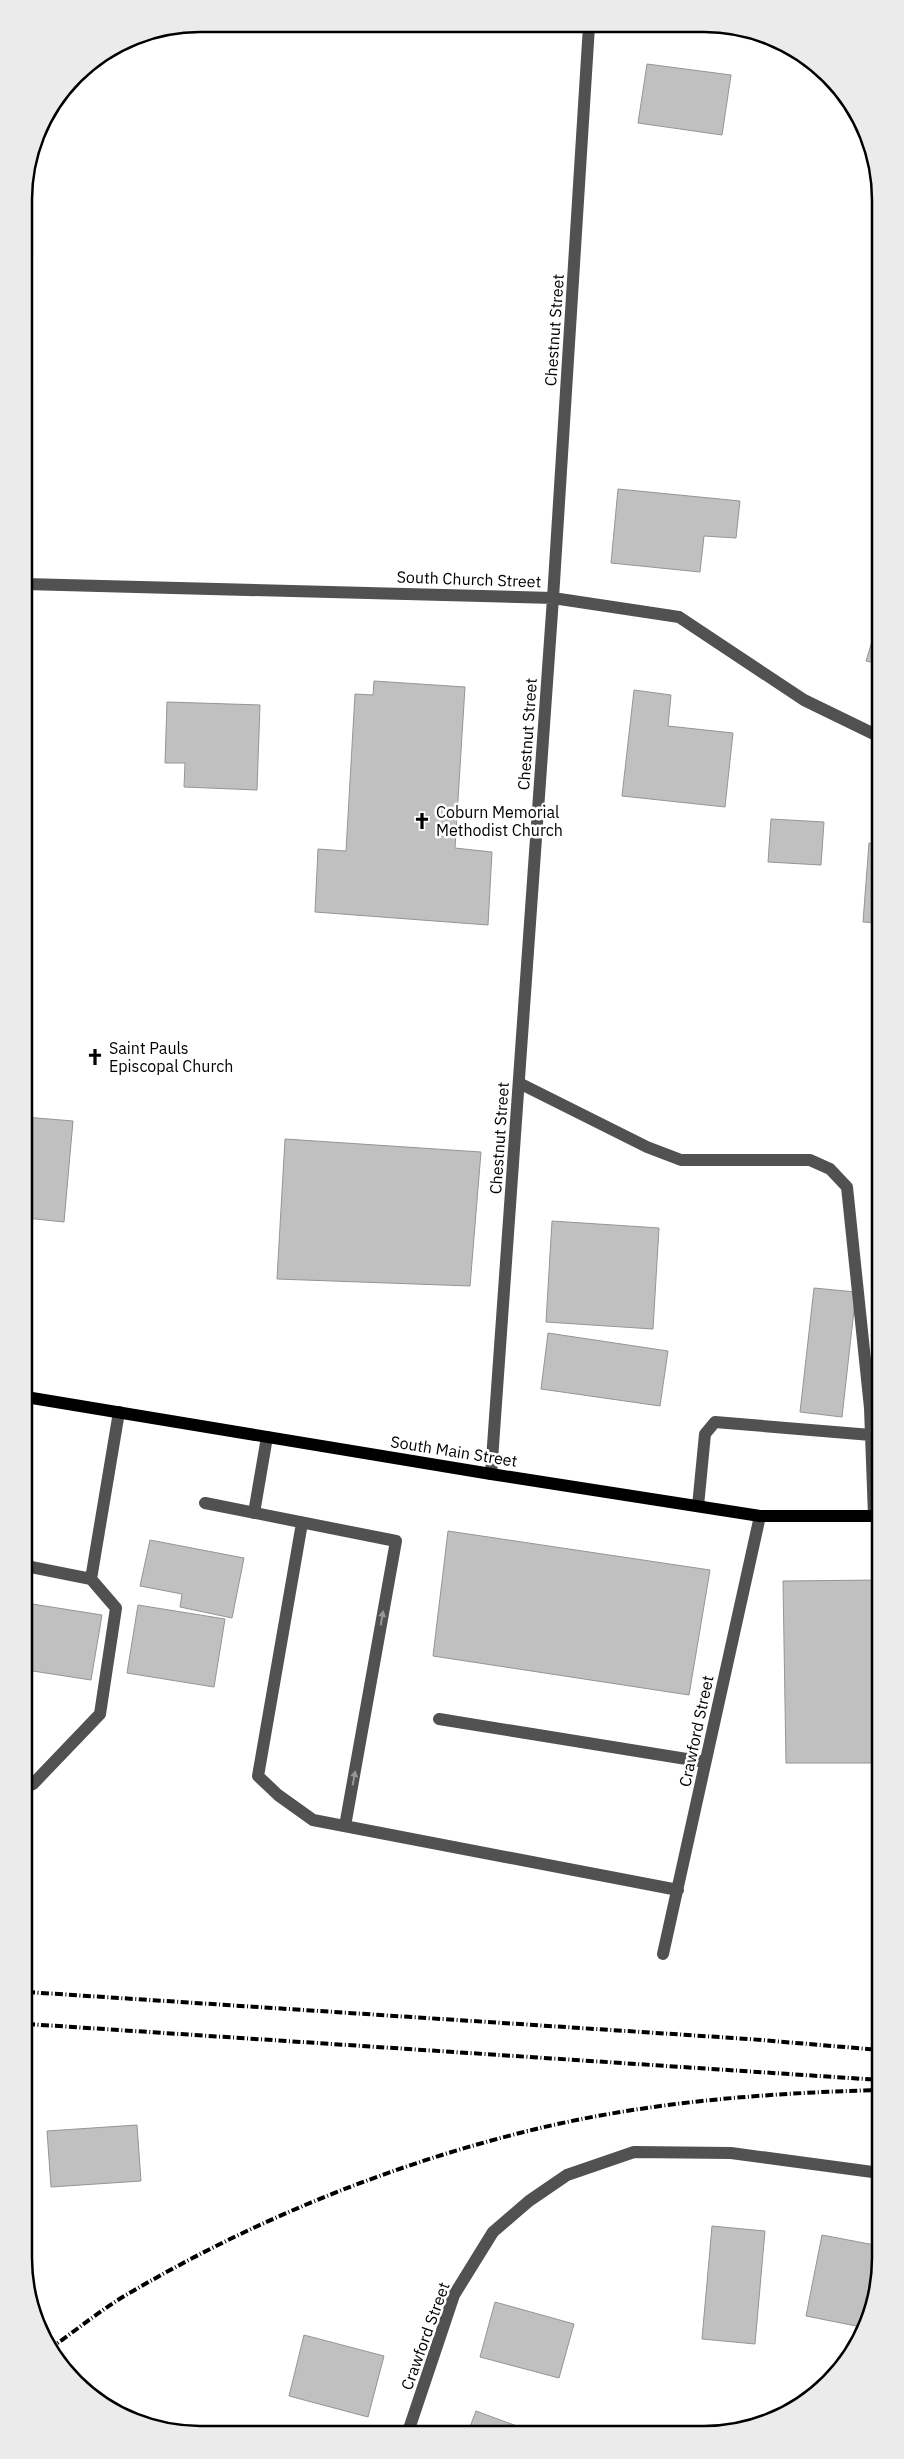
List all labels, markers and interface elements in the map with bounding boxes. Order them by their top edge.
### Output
street label: Chestnut Street [540,273,568,387]
street label: South Church Street [396,566,542,592]
street label: Chestnut Street [513,677,541,791]
place label: Coburn Memorial Methodist Church [436,802,563,840]
church icon: Coburn Memorial Methodist Church [412,811,432,831]
place label: Saint Pauls Episcopal Church [109,1038,233,1076]
church icon: Saint Pauls Episcopal Church [85,1047,105,1067]
street label: Chestnut Street [485,1081,513,1195]
street label: South Main Street [389,1431,519,1471]
one-way arrow [379,1609,387,1625]
street label: Crawford Street [674,1673,718,1789]
one-way arrow [350,1769,358,1785]
street label: Crawford Street [396,2279,454,2393]

